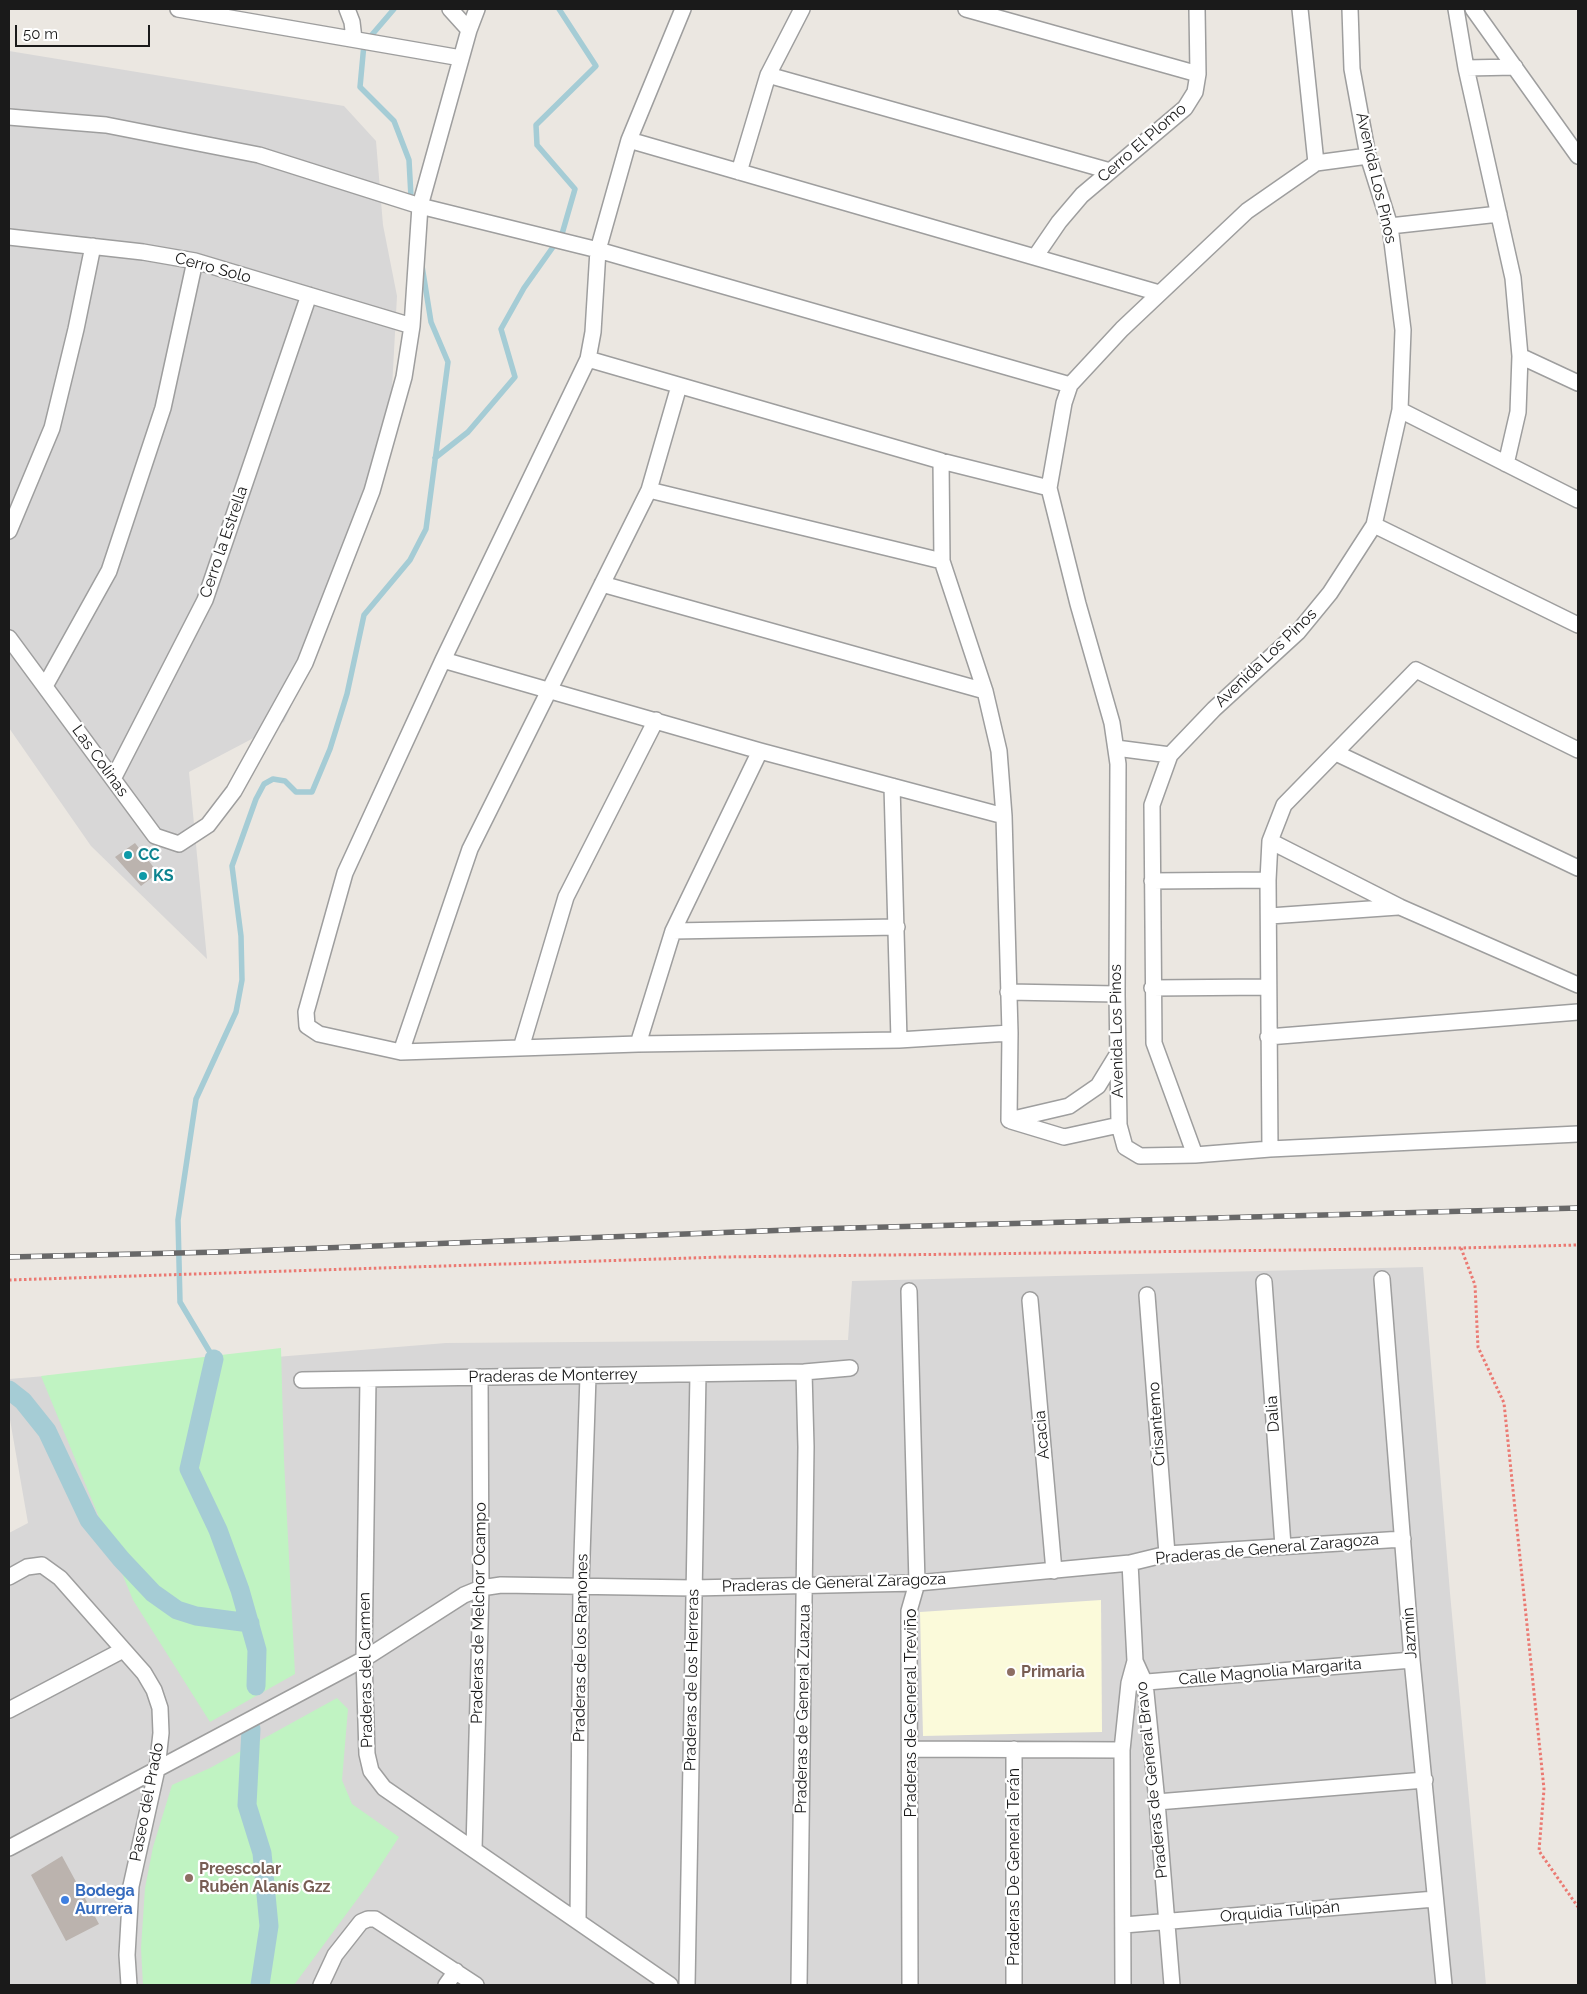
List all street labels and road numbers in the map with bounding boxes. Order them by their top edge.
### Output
street label: Cerro El Plomo [1094,99,1190,187]
street label: Avenida Los Pinos [1352,111,1400,245]
street label: Cerro Solo [173,249,253,287]
street label: Cerro la Estrella [196,484,252,600]
street label: Avenida Los Pinos [1211,605,1321,711]
street label: Las Colinas [68,721,132,801]
street label: Avenida Los Pinos [1106,964,1128,1098]
street label: Praderas de Monterrey [468,1365,638,1387]
street label: Crisantemo [1144,1381,1170,1467]
street label: Dalia [1262,1395,1284,1433]
street label: Acacia [1030,1410,1054,1460]
street label: Praderas de Melchor Ocampo [467,1502,491,1724]
street label: Praderas de General Zaragoza [1154,1530,1380,1568]
street label: Praderas de los Ramones [570,1554,592,1742]
street label: Praderas de General Zaragoza [722,1569,946,1597]
street label: Praderas de los Herreras [681,1589,703,1771]
street label: Praderas del Carmen [355,1592,377,1748]
street label: Praderas de General Zuazua [792,1604,814,1814]
street label: Jazmín [1399,1607,1421,1659]
street label: Praderas de General Treviño [901,1608,921,1818]
street label: Calle Magnolia Margarita [1178,1654,1362,1690]
street label: Praderas de General Bravo [1132,1681,1172,1879]
street label: Paseo del Prado [126,1741,168,1863]
street label: Praderas De General Terán [1004,1768,1024,1966]
street label: Orquidia Tulipán [1219,1897,1341,1927]

